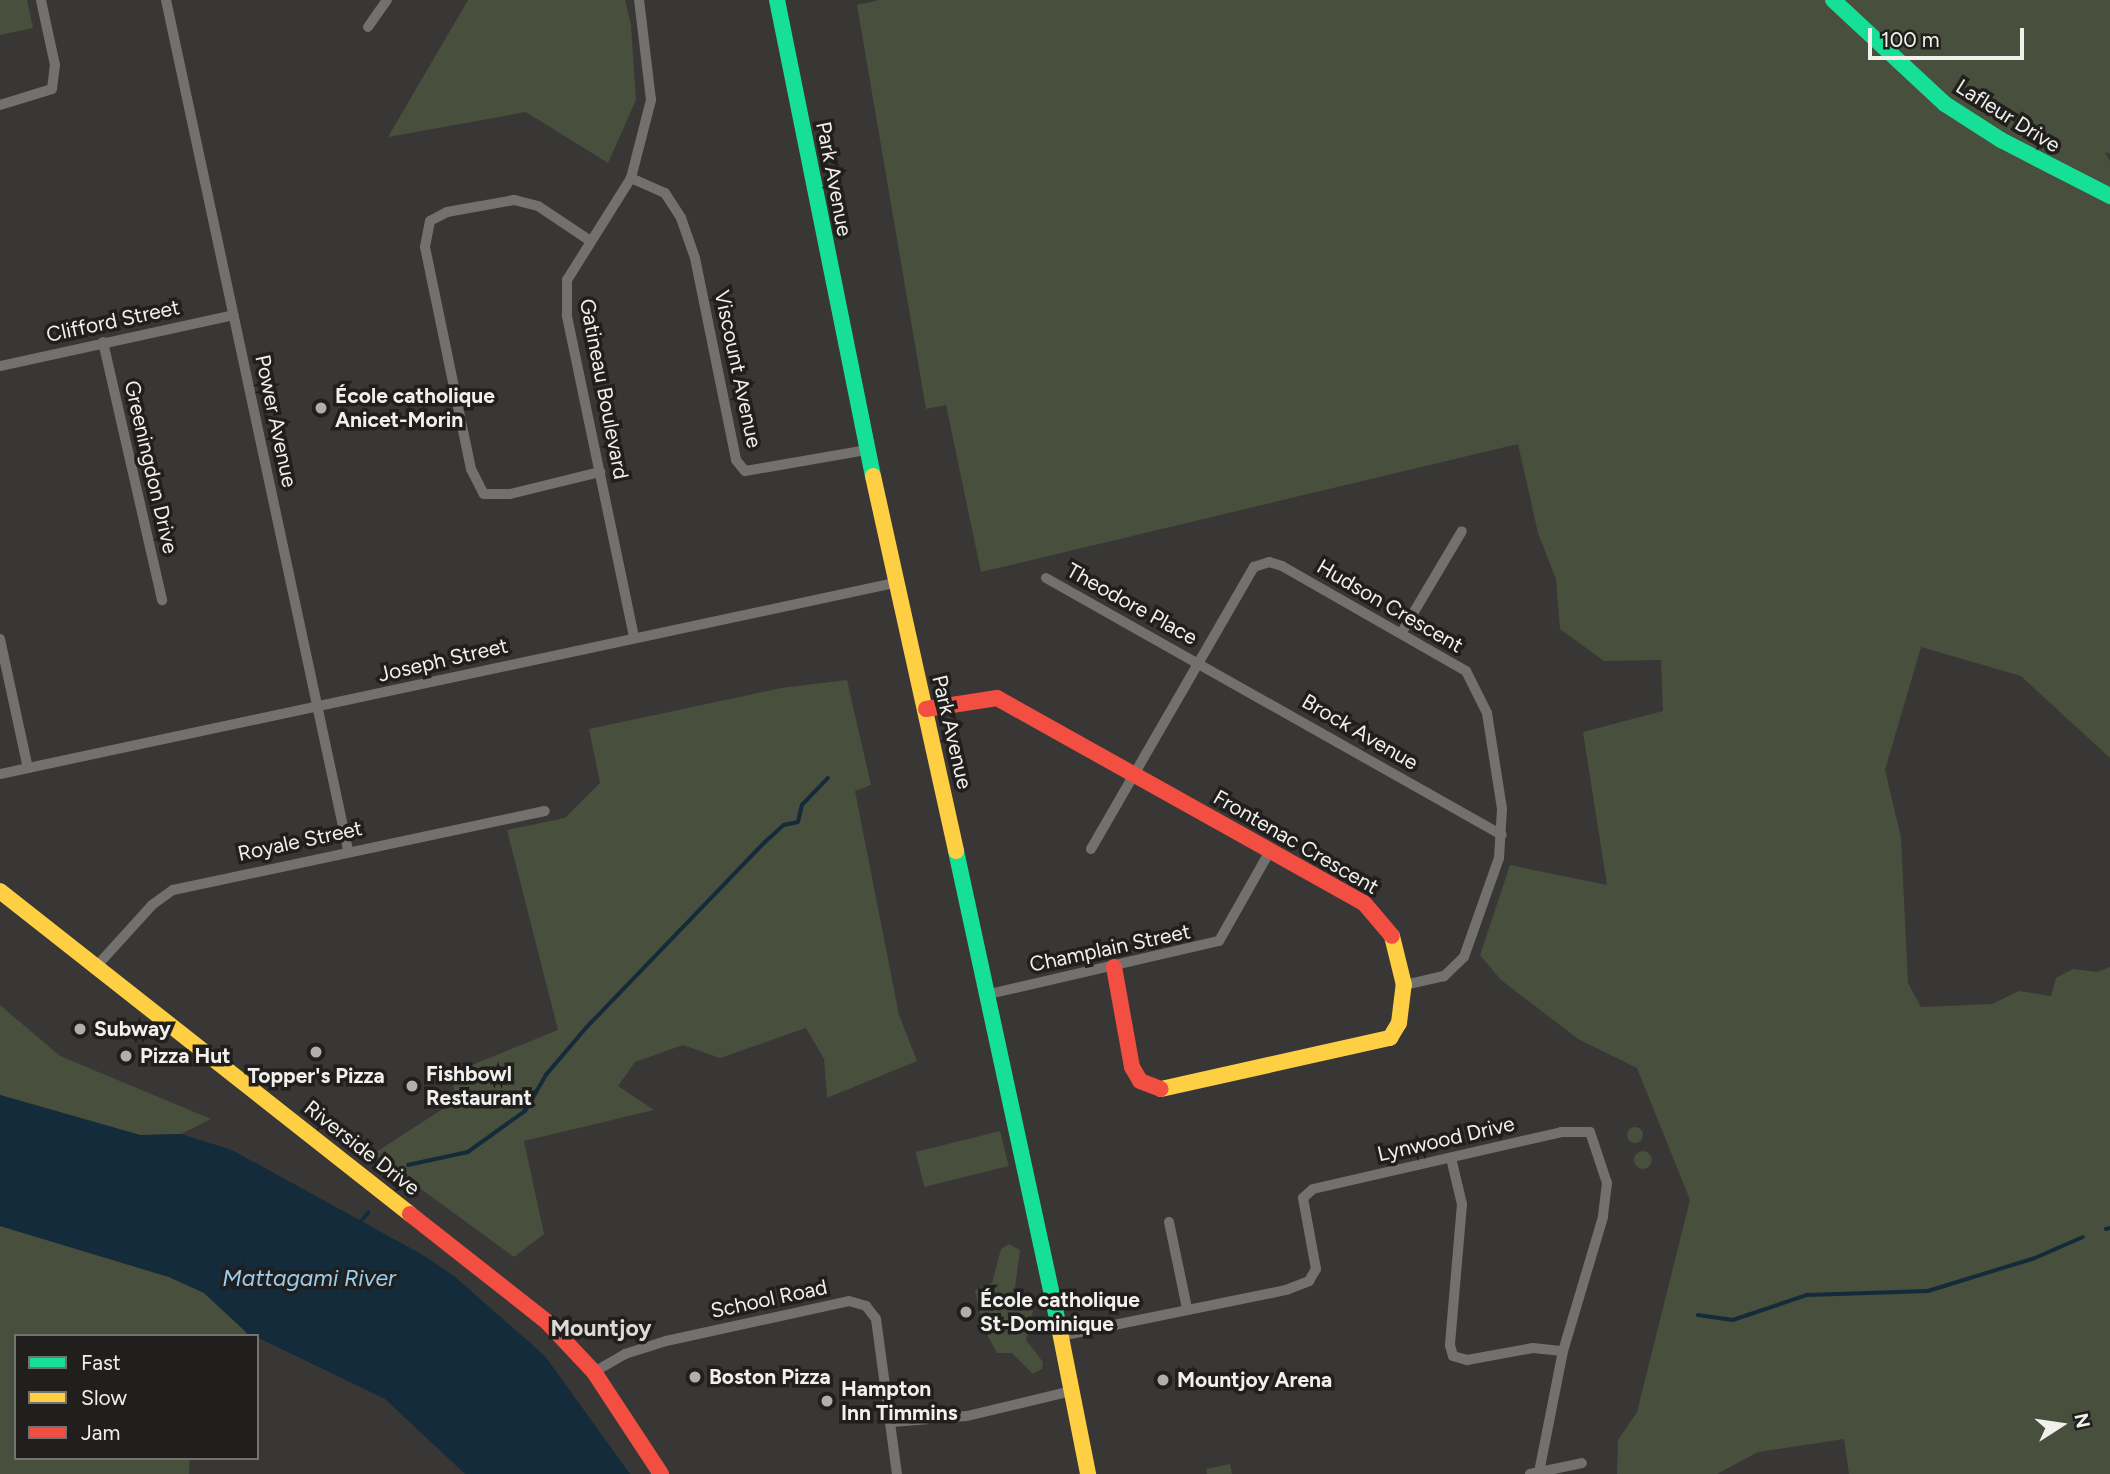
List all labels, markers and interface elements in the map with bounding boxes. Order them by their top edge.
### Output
scale bar [1872,14,2028,58]
text: 100 m [1881,27,1940,52]
street label: Lafleur Drive [1951,74,2065,158]
street label: Park Avenue [811,120,857,238]
street label: Viscount Avenue [709,288,767,450]
street label: Clifford Street [44,295,182,347]
street label: Gatineau Boulevard [574,296,634,482]
street label: Power Avenue [250,352,302,490]
street label: Greeningdon Drive [119,378,183,556]
place label: École catholique Anicet-Morin [335,383,495,433]
marker: École catholique Anicet-Morin [313,400,329,416]
street label: Hudson Crescent [1312,554,1468,658]
street label: Theodore Place [1062,558,1202,650]
street label: Joseph Street [376,633,510,687]
street label: Park Avenue [927,673,977,791]
street label: Brock Avenue [1297,689,1423,775]
street label: Frontenac Crescent [1209,784,1383,900]
street label: Royale Street [235,816,365,866]
street label: Champlain Street [1027,919,1193,977]
place label: Subway [94,1016,171,1042]
marker: Subway [72,1021,88,1037]
place label: Pizza Hut [140,1043,231,1069]
marker: Topper's Pizza [308,1044,324,1060]
marker: Pizza Hut [118,1048,134,1064]
place label: Fishbowl Restaurant [426,1061,532,1111]
place label: Topper's Pizza [247,1063,385,1089]
marker: Fishbowl Restaurant [404,1078,420,1094]
street label: Riverside Drive [299,1095,425,1201]
street label: Lynwood Drive [1375,1111,1517,1167]
water label: Mattagami River [222,1264,396,1292]
street label: School Road [708,1274,830,1324]
place label: École catholique St-Dominique [980,1287,1140,1337]
marker: École catholique St-Dominique [958,1304,974,1320]
district label: Mountjoy [550,1314,652,1342]
legend [14,1334,259,1460]
text: Fast [81,1350,121,1375]
place label: Boston Pizza [709,1364,831,1390]
place label: Mountjoy Arena [1177,1367,1332,1393]
marker: Boston Pizza [687,1369,703,1385]
marker: Mountjoy Arena [1155,1372,1171,1388]
place label: Hampton Inn Timmins [841,1376,958,1426]
text: Slow [81,1385,127,1410]
north arrow [2026,1390,2096,1460]
marker: Hampton Inn Timmins [819,1393,835,1409]
text: N [2069,1411,2095,1430]
text: Jam [81,1420,120,1445]

